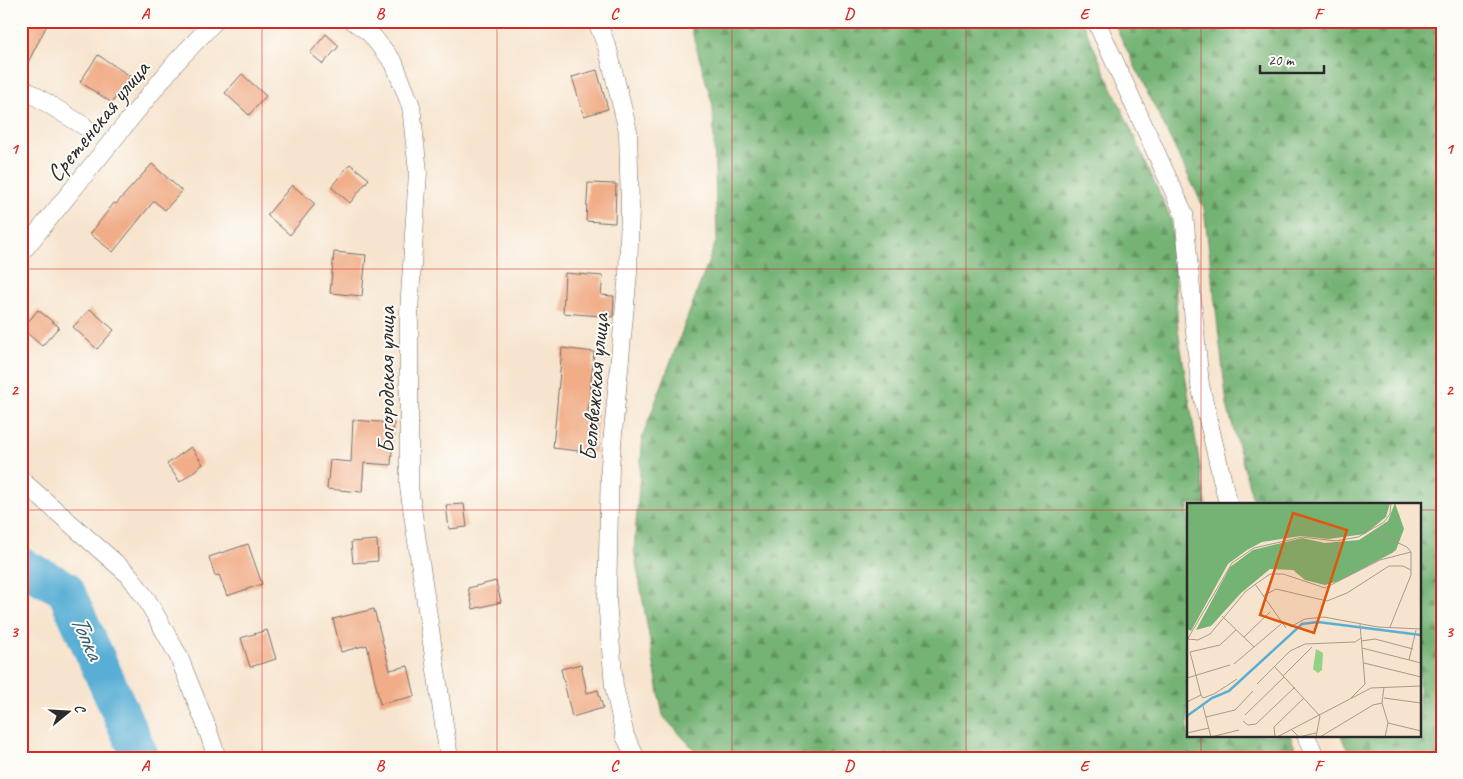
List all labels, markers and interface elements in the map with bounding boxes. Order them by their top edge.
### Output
text: A [141,4,151,24]
text: B [376,4,386,24]
text: C [610,4,620,24]
text: D [844,4,855,24]
text: E [1080,4,1091,24]
text: F [1314,4,1325,24]
scale bar [1260,42,1324,74]
text: 20 m [1268,51,1295,70]
street label: Сретенская улица [40,53,157,188]
text: 1 [10,139,19,159]
text: 1 [1445,139,1454,159]
street label: Богородская улица [371,305,401,453]
street label: Беловежская улица [573,311,615,462]
text: 2 [10,380,19,400]
text: 2 [1445,380,1454,400]
inset map [1187,503,1420,736]
water label: Топка [63,610,112,666]
text: 3 [10,622,19,642]
text: 3 [1445,622,1454,642]
north arrow [42,686,92,736]
text: С [71,702,90,716]
text: A [141,756,151,776]
text: B [376,756,386,776]
text: C [610,756,620,776]
text: D [844,756,855,776]
text: E [1080,756,1091,776]
text: F [1314,756,1325,776]

